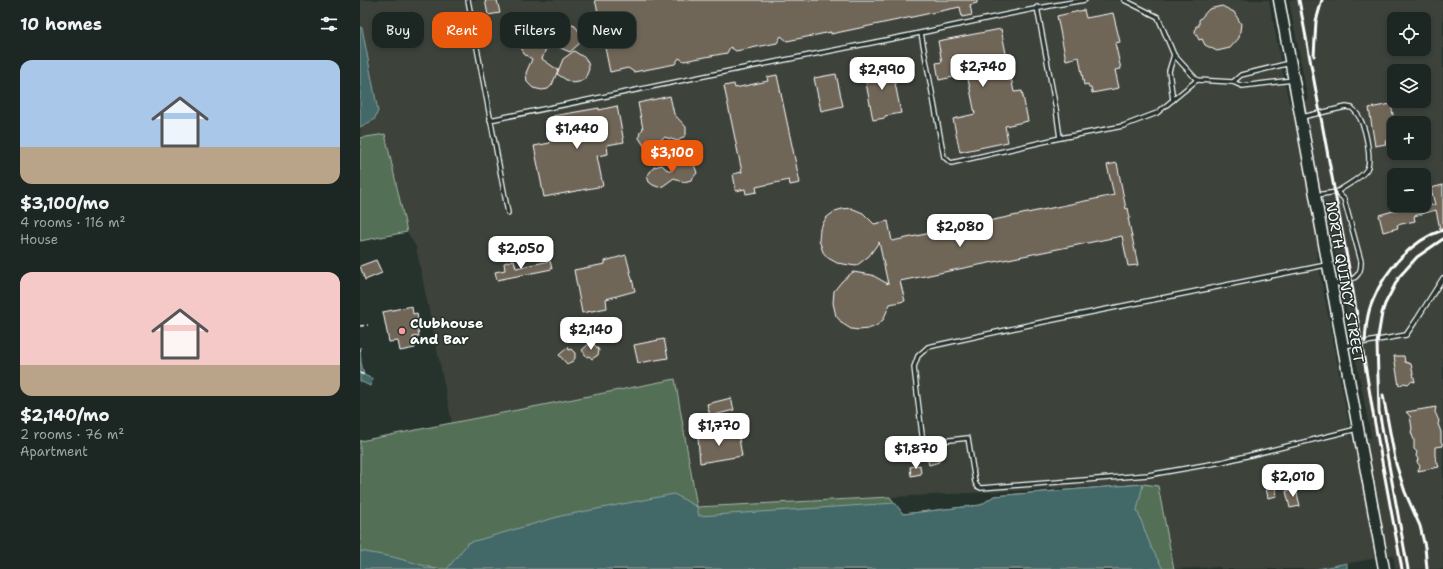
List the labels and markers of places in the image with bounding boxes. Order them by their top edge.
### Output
pin: $2,740 [950,54,1016,88]
pin: $2,990 [849,57,915,91]
pin: $1,440 [544,116,610,150]
pin: $3,100 [639,140,705,174]
pin: $2,080 [927,214,993,248]
pin: $2,050 [488,236,554,270]
place label: Clubhouse and Bar [410,314,483,348]
pin: $2,140 [558,317,624,351]
marker: Clubhouse and Bar [397,326,407,336]
pin: $1,770 [686,413,752,447]
pin: $1,870 [883,436,949,470]
pin: $2,010 [1260,464,1326,498]

